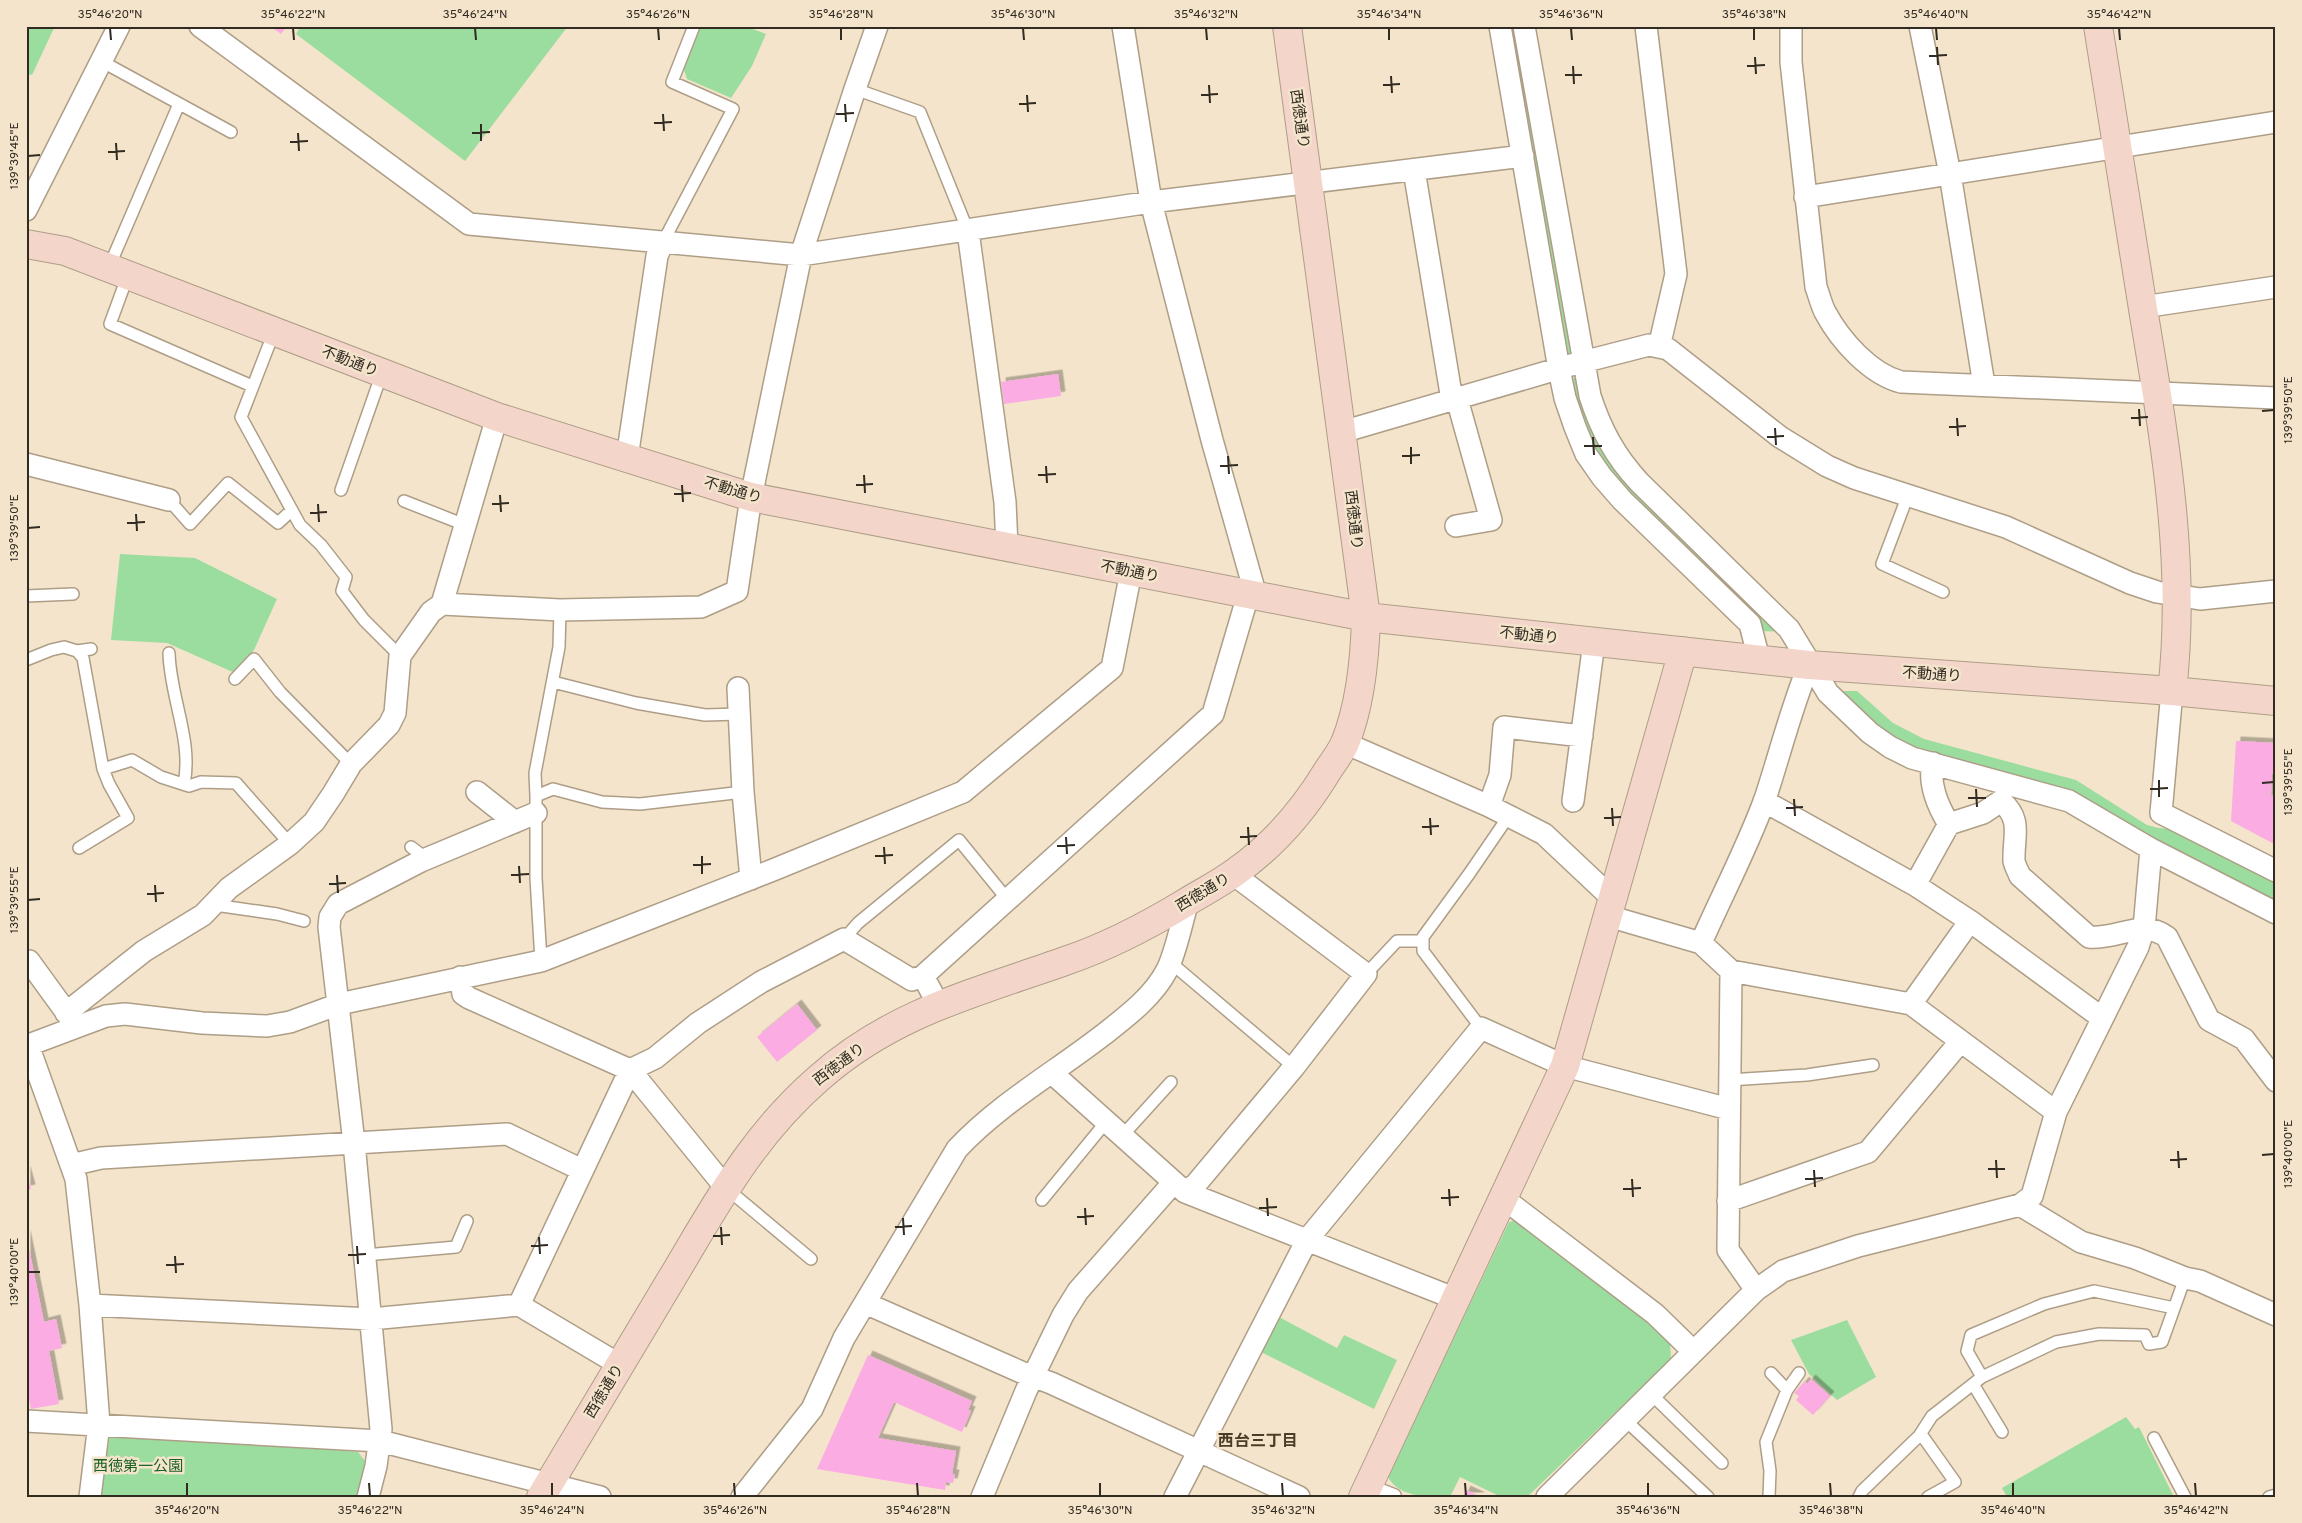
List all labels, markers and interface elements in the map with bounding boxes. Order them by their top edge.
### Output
text: 35°46'20"N [77,7,143,23]
text: 35°46'22"N [261,7,325,23]
text: 35°46'24"N [443,7,507,23]
text: 35°46'26"N [626,7,690,23]
text: 35°46'28"N [809,7,873,23]
text: 35°46'30"N [991,7,1055,23]
text: 35°46'32"N [1174,7,1238,23]
text: 35°46'34"N [1357,7,1421,23]
text: 35°46'36"N [1539,7,1603,23]
text: 35°46'38"N [1722,7,1786,23]
text: 35°46'40"N [1903,7,1969,23]
text: 35°46'42"N [2087,7,2151,23]
street label: 西徳通り [1285,88,1312,150]
text: 139°39'45"E [7,122,23,190]
street label: 不動通り [318,343,381,382]
text: 139°39'50"E [2281,376,2297,444]
street label: 不動通り [701,474,764,509]
street label: 西徳通り [1339,489,1366,551]
text: 139°39'50"E [7,494,23,562]
street label: 不動通り [1098,557,1161,588]
street label: 不動通り [1498,624,1560,649]
street label: 不動通り [1901,664,1962,687]
text: 139°39'55"E [2281,748,2297,816]
text: 139°39'55"E [7,866,23,934]
street label: 西徳通り [1173,870,1234,917]
street label: 西徳通り [810,1040,870,1091]
text: 139°40'00"E [2281,1120,2297,1188]
text: 139°40'00"E [7,1238,23,1306]
street label: 西徳通り [582,1361,629,1422]
district label: 西台三丁目 [1218,1432,1298,1452]
park label: 西徳第一公園 [93,1458,183,1477]
text: 35°46'20"N [154,1503,220,1519]
text: 35°46'22"N [338,1503,402,1519]
text: 35°46'24"N [520,1503,584,1519]
text: 35°46'26"N [703,1503,767,1519]
text: 35°46'28"N [886,1503,950,1519]
text: 35°46'30"N [1068,1503,1132,1519]
text: 35°46'32"N [1251,1503,1315,1519]
text: 35°46'34"N [1434,1503,1498,1519]
text: 35°46'36"N [1616,1503,1680,1519]
text: 35°46'38"N [1799,1503,1863,1519]
text: 35°46'40"N [1980,1503,2046,1519]
text: 35°46'42"N [2164,1503,2228,1519]

